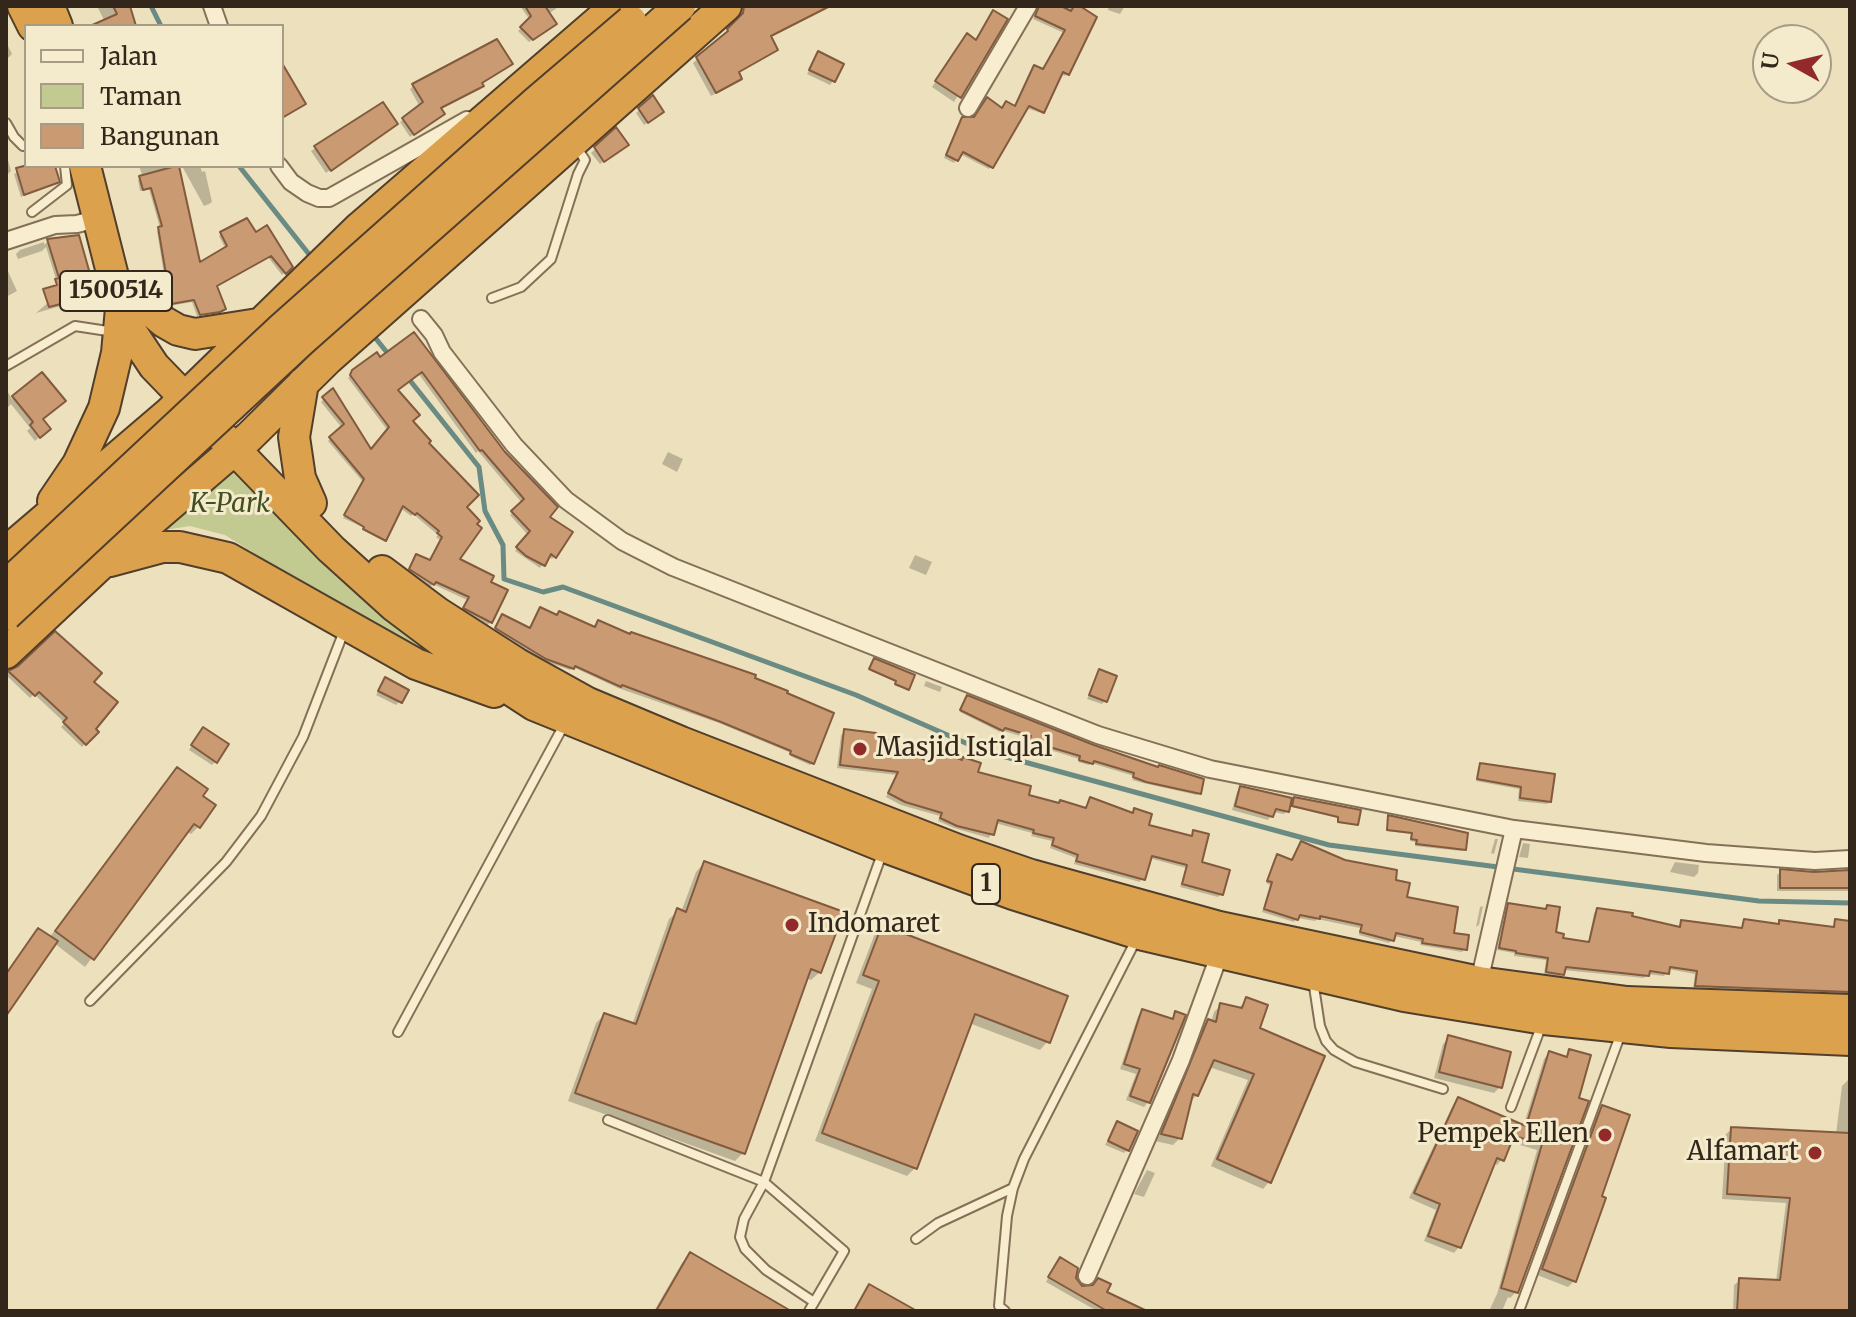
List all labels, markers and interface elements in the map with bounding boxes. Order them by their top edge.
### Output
legend [24,24,284,168]
north arrow [1752,24,1832,104]
text: Jalan [100,41,157,72]
text: U [1755,51,1785,71]
text: Taman [100,81,182,112]
text: Bangunan [100,121,220,152]
road number: 1500514 [60,271,172,311]
park label: K-Park [190,489,270,521]
place label: Masjid Istiqlal [876,733,1052,765]
marker: Masjid Istiqlal [851,740,869,758]
road number: 1 [972,864,1000,904]
place label: Indomaret [808,909,940,941]
marker: Indomaret [783,916,801,934]
place label: Pempek Ellen [1417,1119,1589,1151]
marker: Pempek Ellen [1596,1126,1614,1144]
place label: Alfamart [1687,1137,1799,1169]
marker: Alfamart [1806,1144,1824,1162]

